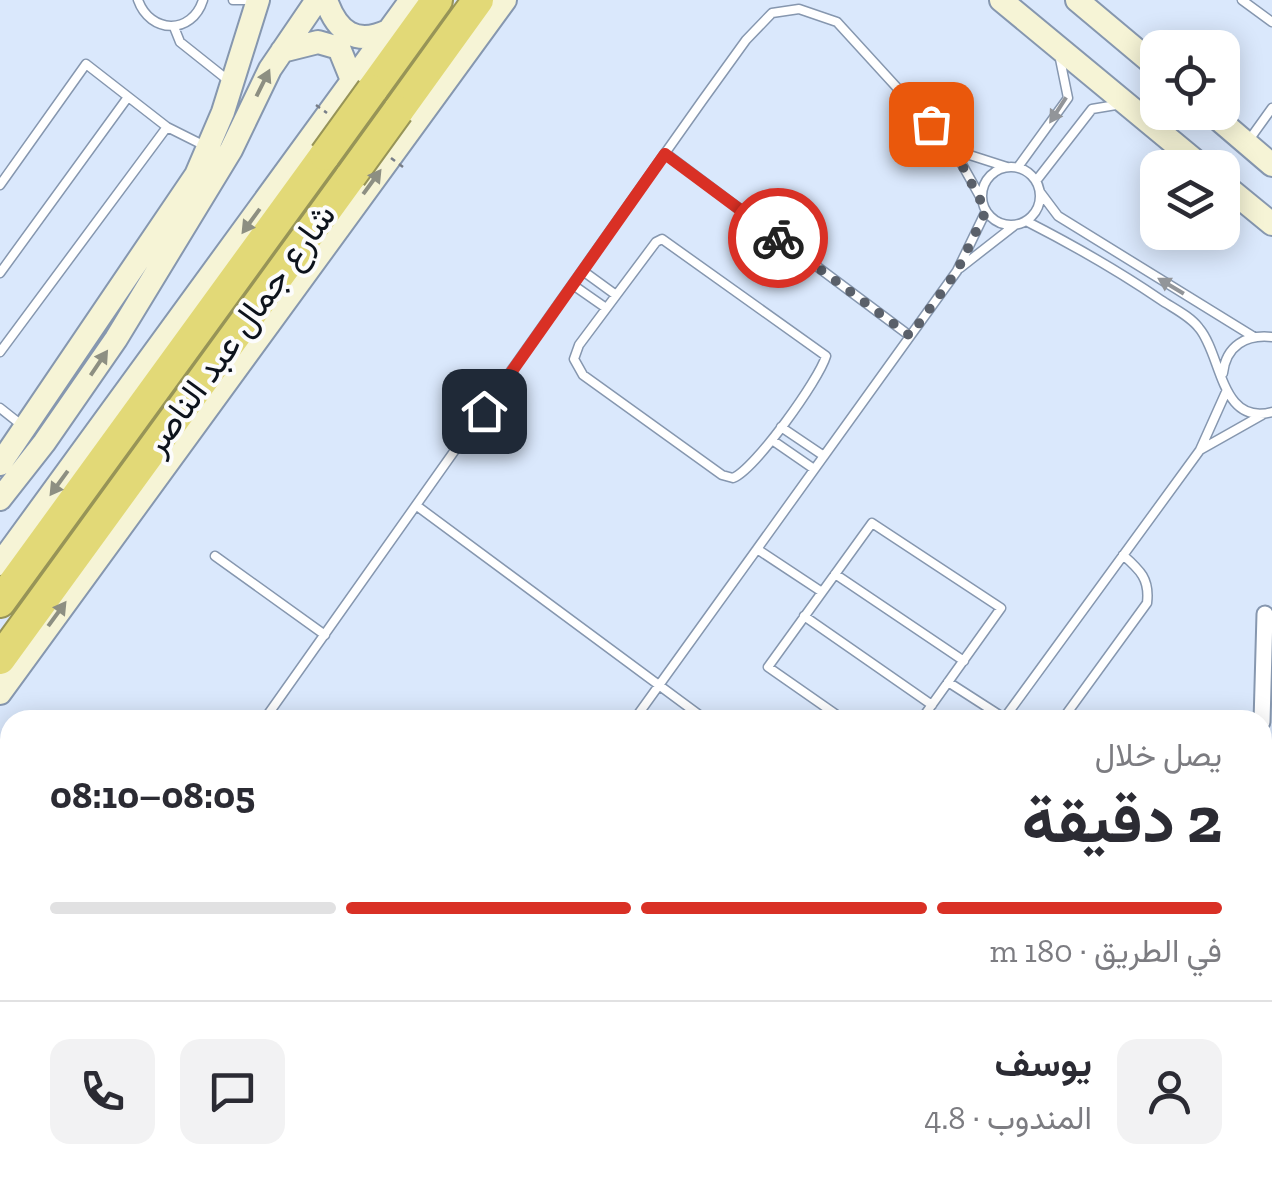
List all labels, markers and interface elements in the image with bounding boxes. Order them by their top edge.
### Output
map controls [1140,30,1240,250]
button: locate [1140,30,1240,130]
one-way arrow [254,69,271,98]
pin [889,82,974,167]
icon: bag [904,97,959,152]
one-way arrow [1050,97,1068,124]
button: layers [1140,150,1240,250]
one-way arrow [362,169,382,195]
courier [728,188,828,288]
street label: شارع جمال عبد الناصر [133,195,347,465]
one-way arrow [241,207,261,234]
icon: bike [751,211,806,266]
one-way arrow [1157,278,1185,295]
one-way arrow [89,350,108,377]
pin [442,369,527,454]
icon: home [457,384,512,439]
one-way arrow [50,470,69,496]
one-way arrow [47,601,67,627]
text: يصل خلال [1095,736,1222,774]
text: 08:05–08:10 [50,772,255,818]
text: 2 دقيقة [1022,781,1222,859]
text: في الطريق · 180 m [990,932,1222,970]
button: phone [50,1039,155,1144]
button: chat [180,1039,285,1144]
button: person [1117,1039,1222,1144]
text: يوسف [995,1040,1092,1086]
text: المندوب · 4.8 [924,1099,1092,1137]

